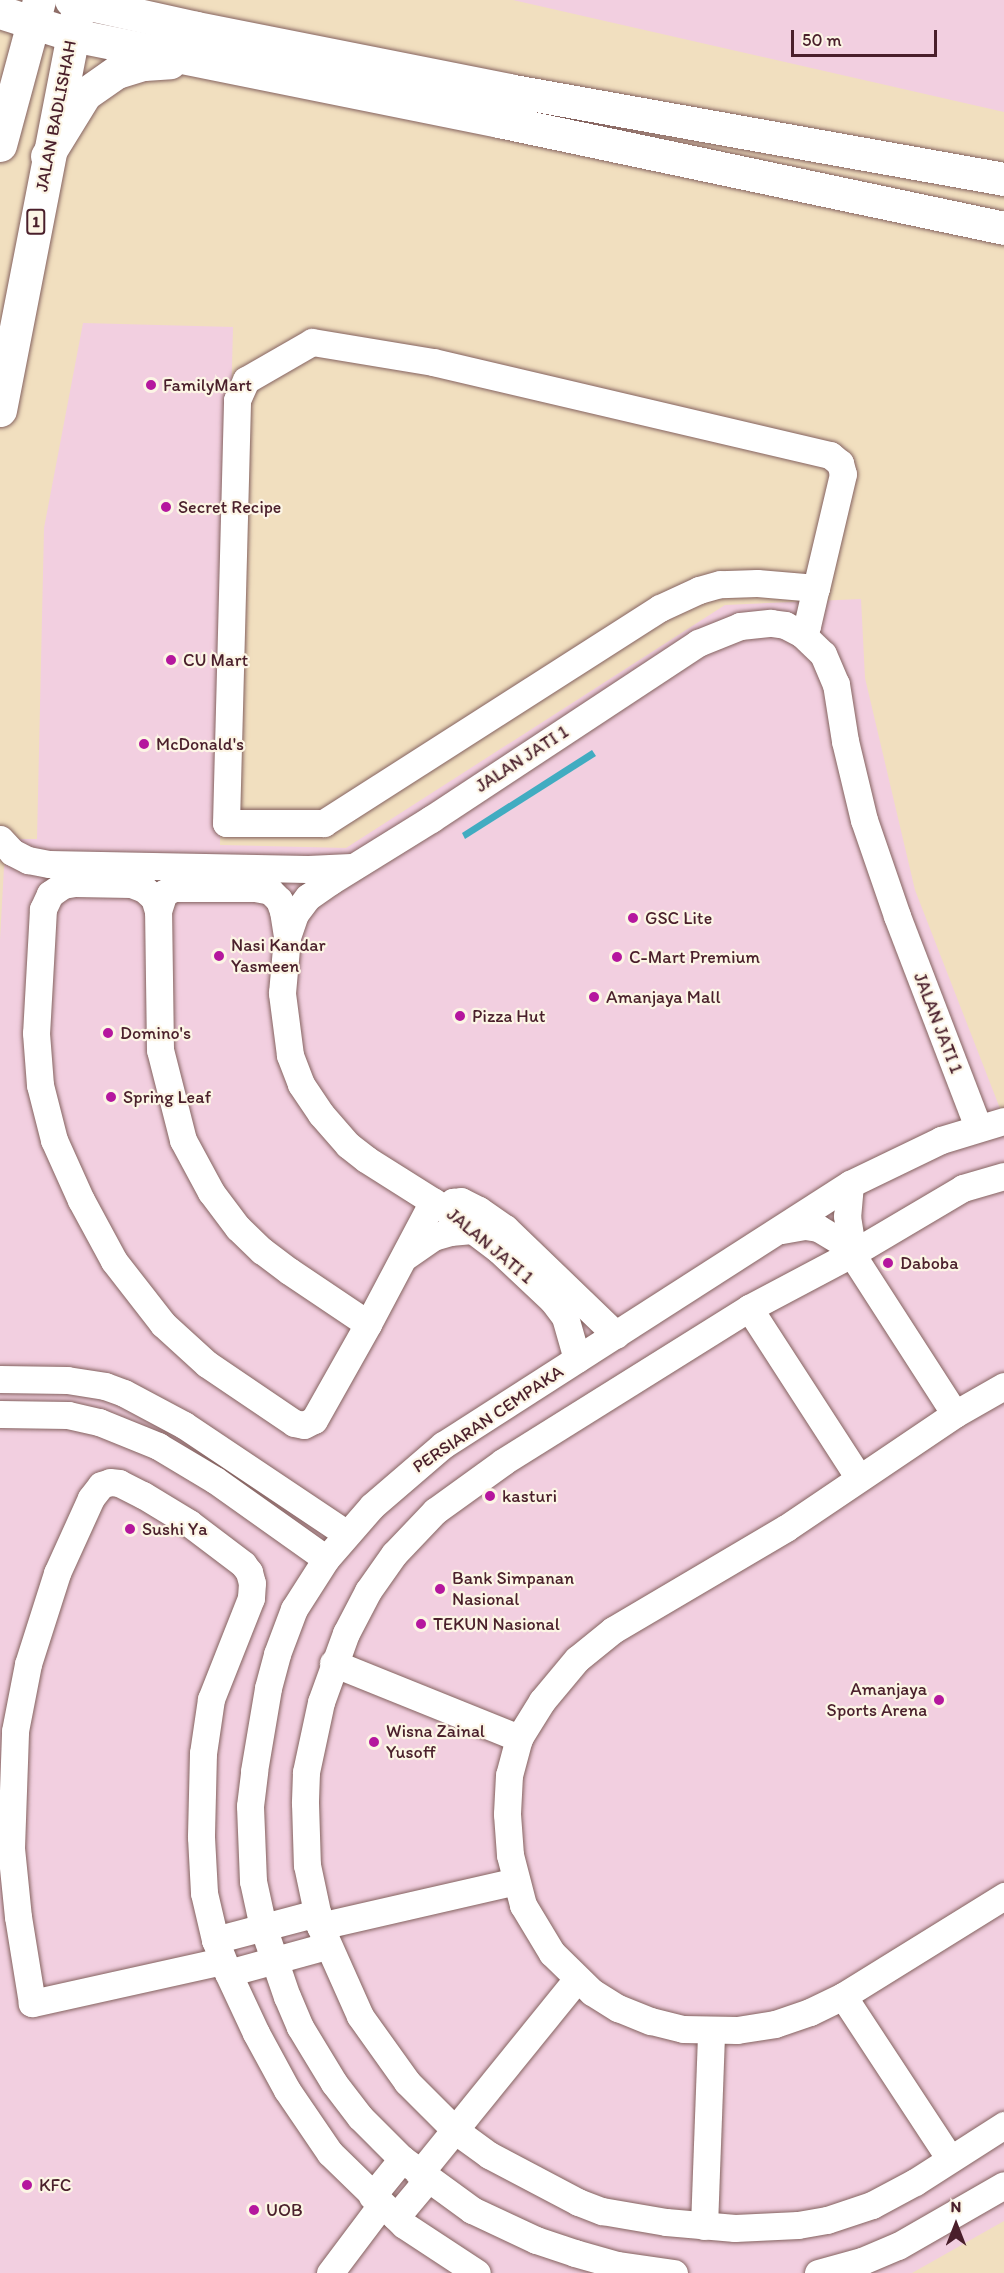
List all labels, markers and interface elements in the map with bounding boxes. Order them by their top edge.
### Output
scale bar [794,18,940,56]
text: 50 m [802,29,842,51]
street label: JALAN BADLISHAH [31,40,81,192]
road number: 1 [26,209,46,235]
place label: FamilyMart [163,374,252,396]
marker: FamilyMart [144,378,158,392]
place label: Secret Recipe [178,496,281,518]
marker: Secret Recipe [159,500,173,514]
place label: CU Mart [183,649,248,671]
marker: CU Mart [164,653,178,667]
street label: JALAN JATI 1 [472,722,572,796]
place label: McDonald's [156,733,244,755]
marker: McDonald's [137,737,151,751]
place label: GSC Lite [645,907,712,929]
marker: GSC Lite [626,911,640,925]
place label: Nasi Kandar Yasmeen [231,935,326,978]
place label: C-Mart Premium [629,946,760,968]
marker: Nasi Kandar Yasmeen [212,949,226,963]
marker: C-Mart Premium [610,950,624,964]
street label: JALAN JATI 1 [909,971,967,1075]
place label: Amanjaya Mall [606,986,720,1008]
marker: Amanjaya Mall [587,990,601,1004]
place label: Pizza Hut [472,1005,546,1027]
marker: Pizza Hut [453,1009,467,1023]
place label: Domino's [120,1022,191,1044]
marker: Domino's [101,1026,115,1040]
place label: Spring Leaf [123,1086,211,1108]
marker: Spring Leaf [104,1090,118,1104]
street label: JALAN JATI 1 [443,1204,537,1288]
place label: Daboba [900,1252,958,1274]
marker: Daboba [881,1256,895,1270]
street label: PERSIARAN CEMPAKA [408,1360,568,1478]
place label: kasturi [502,1485,557,1507]
marker: kasturi [483,1489,497,1503]
place label: Sushi Ya [142,1518,206,1540]
marker: Sushi Ya [123,1522,137,1536]
place label: Bank Simpanan Nasional [452,1568,574,1610]
marker: Bank Simpanan Nasional [433,1582,447,1596]
place label: TEKUN Nasional [433,1613,560,1635]
marker: TEKUN Nasional [414,1617,428,1631]
place label: Amanjaya Sports Arena [827,1679,927,1722]
marker: Amanjaya Sports Arena [932,1693,946,1707]
place label: Wisna Zainal Yusoff [386,1721,485,1764]
marker: Wisna Zainal Yusoff [367,1735,381,1749]
place label: KFC [39,2174,71,2196]
marker: KFC [20,2178,34,2192]
north arrow [926,2195,986,2255]
text: N [951,2197,961,2216]
place label: UOB [266,2199,303,2221]
marker: UOB [247,2203,261,2217]

